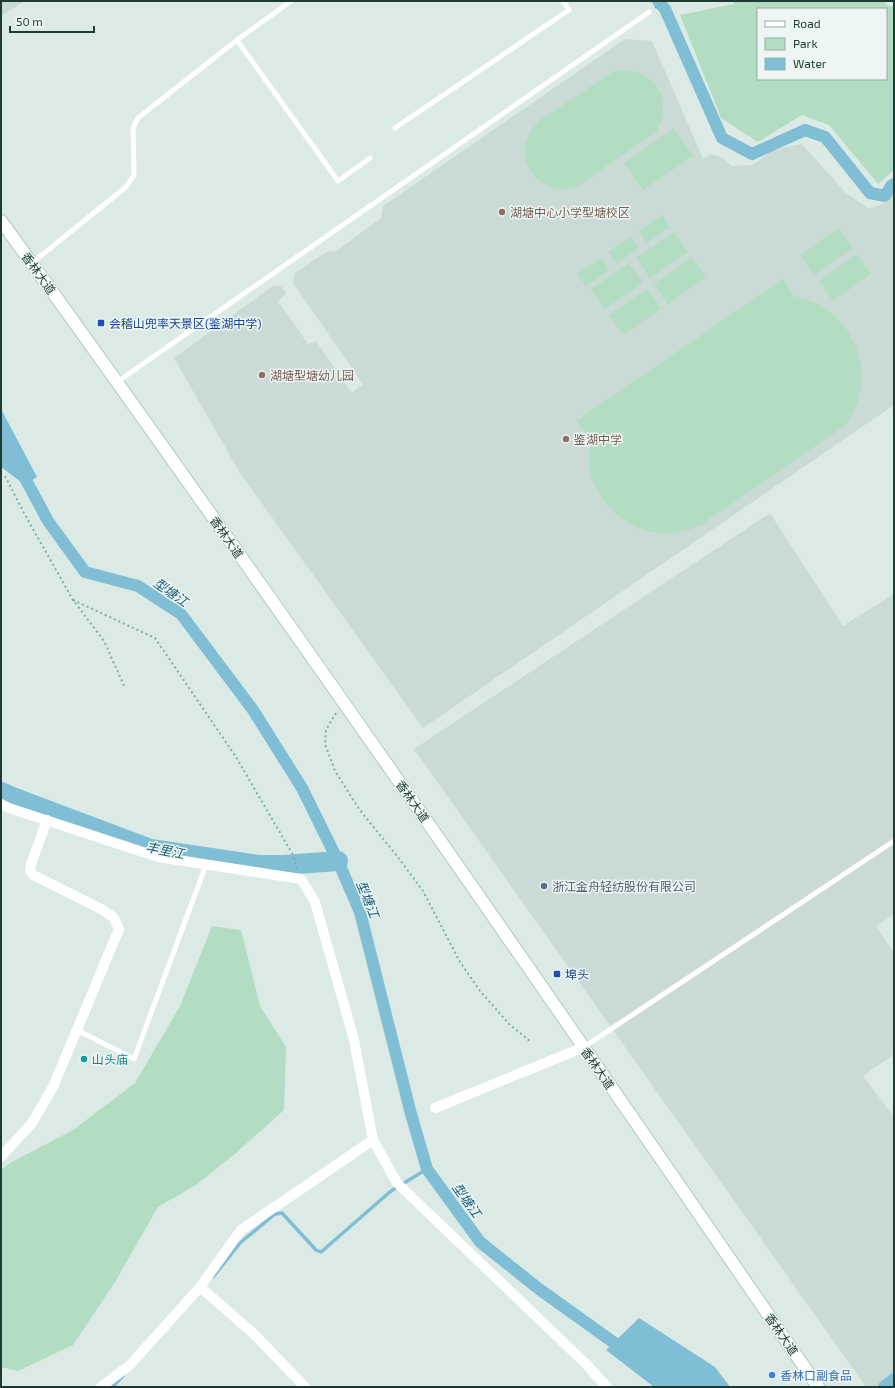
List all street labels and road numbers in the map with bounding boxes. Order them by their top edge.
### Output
street label: 香林大道 [19,249,59,297]
street label: 香林大道 [207,513,247,561]
street label: 香林大道 [393,777,433,825]
street label: 香林大道 [578,1044,618,1092]
street label: 香林大道 [762,1310,802,1358]

